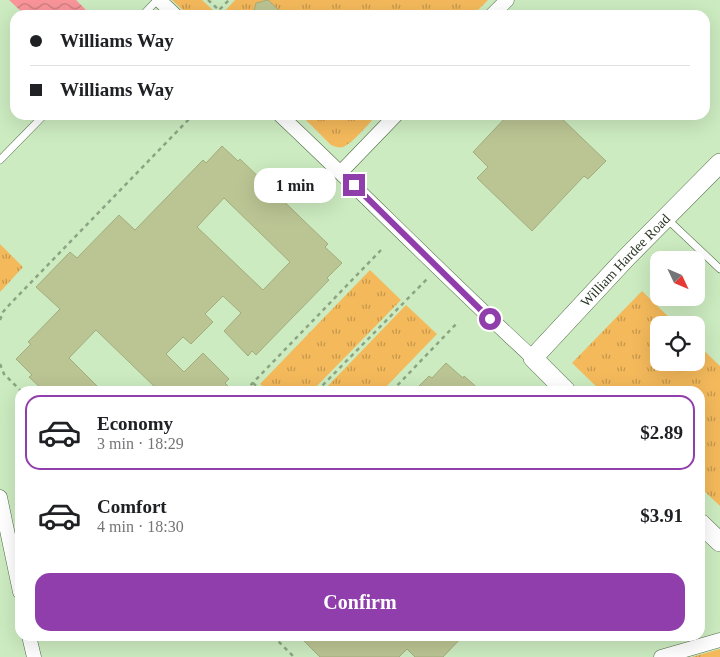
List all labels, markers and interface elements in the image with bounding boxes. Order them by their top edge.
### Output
text: Williams Way [60,30,174,51]
text: Williams Way [60,79,174,100]
callout: 1 min [254,168,336,202]
route end [343,174,365,196]
text: 1 min [276,177,314,194]
street label: William Hardee Road [578,211,673,310]
north arrow [650,251,705,306]
map controls [650,251,705,371]
route start [479,308,501,330]
button: locate [650,316,705,371]
icon: car [37,410,82,455]
text: Economy [97,413,173,434]
text: $2.89 [640,422,683,443]
text: 3 min · 18:29 [97,435,184,452]
icon: car [37,493,82,538]
text: Comfort [97,496,167,517]
text: $3.91 [640,505,683,526]
text: 4 min · 18:30 [97,518,184,535]
button: Confirm [35,573,685,631]

